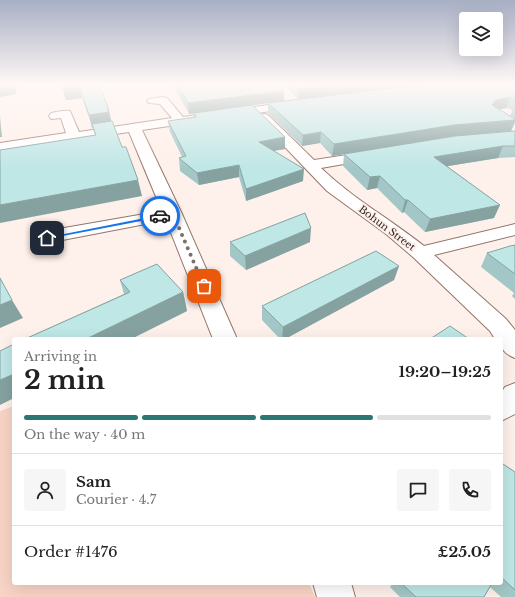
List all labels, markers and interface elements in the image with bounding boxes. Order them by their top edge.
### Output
map controls [459,12,503,56]
button: layers [459,12,503,56]
courier [140,196,180,236]
street label: Bohun Street [356,202,418,254]
icon: car [149,205,171,227]
pin [30,221,64,255]
icon: home [36,227,58,249]
pin [187,269,221,303]
icon: bag [193,275,215,297]
text: Arriving in [24,348,97,365]
text: 19:20–19:25 [398,362,491,381]
text: 2 min [24,364,105,396]
text: On the way · 40 m [24,426,145,443]
button: person [24,469,66,511]
button: chat [397,469,439,511]
button: phone [449,469,491,511]
text: Sam [76,472,111,491]
text: Courier · 4.7 [76,491,156,508]
text: Order #1476 [24,542,118,561]
text: £25.05 [438,542,491,561]

